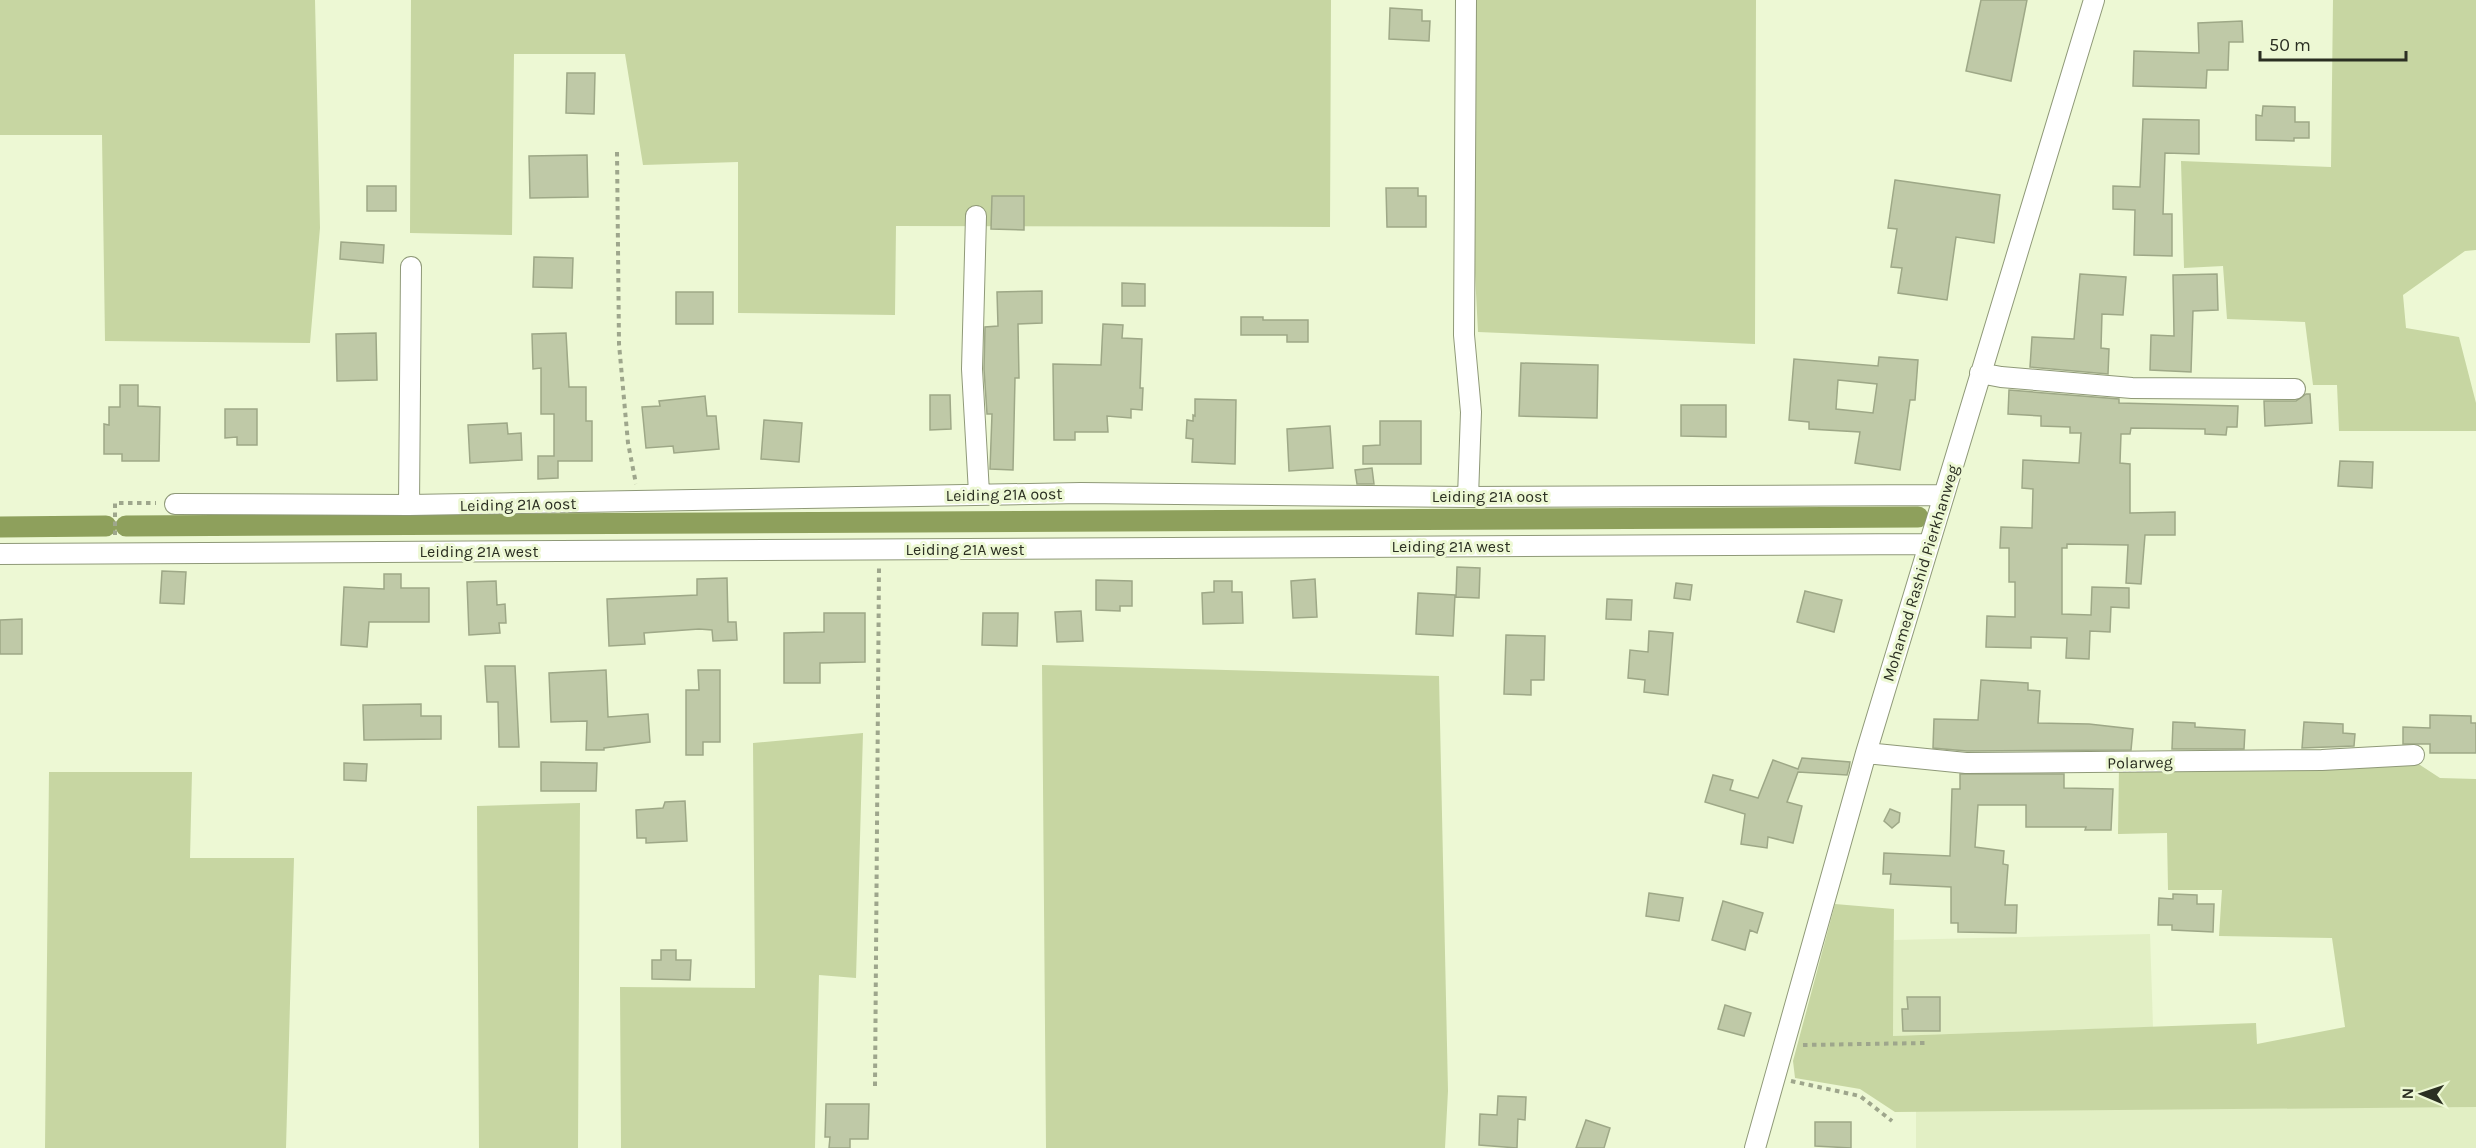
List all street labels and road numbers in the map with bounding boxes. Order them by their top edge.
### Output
street label: Mohamed Rashid Pierkhanweg [1878,463,1963,684]
street label: Leiding 21A oost [946,484,1063,505]
street label: Leiding 21A oost [1432,487,1548,506]
street label: Leiding 21A oost [460,494,577,515]
street label: Leiding 21A west [1392,537,1510,556]
street label: Leiding 21A west [906,540,1024,559]
street label: Leiding 21A west [420,542,538,561]
street label: Polarweg [2107,752,2173,773]

